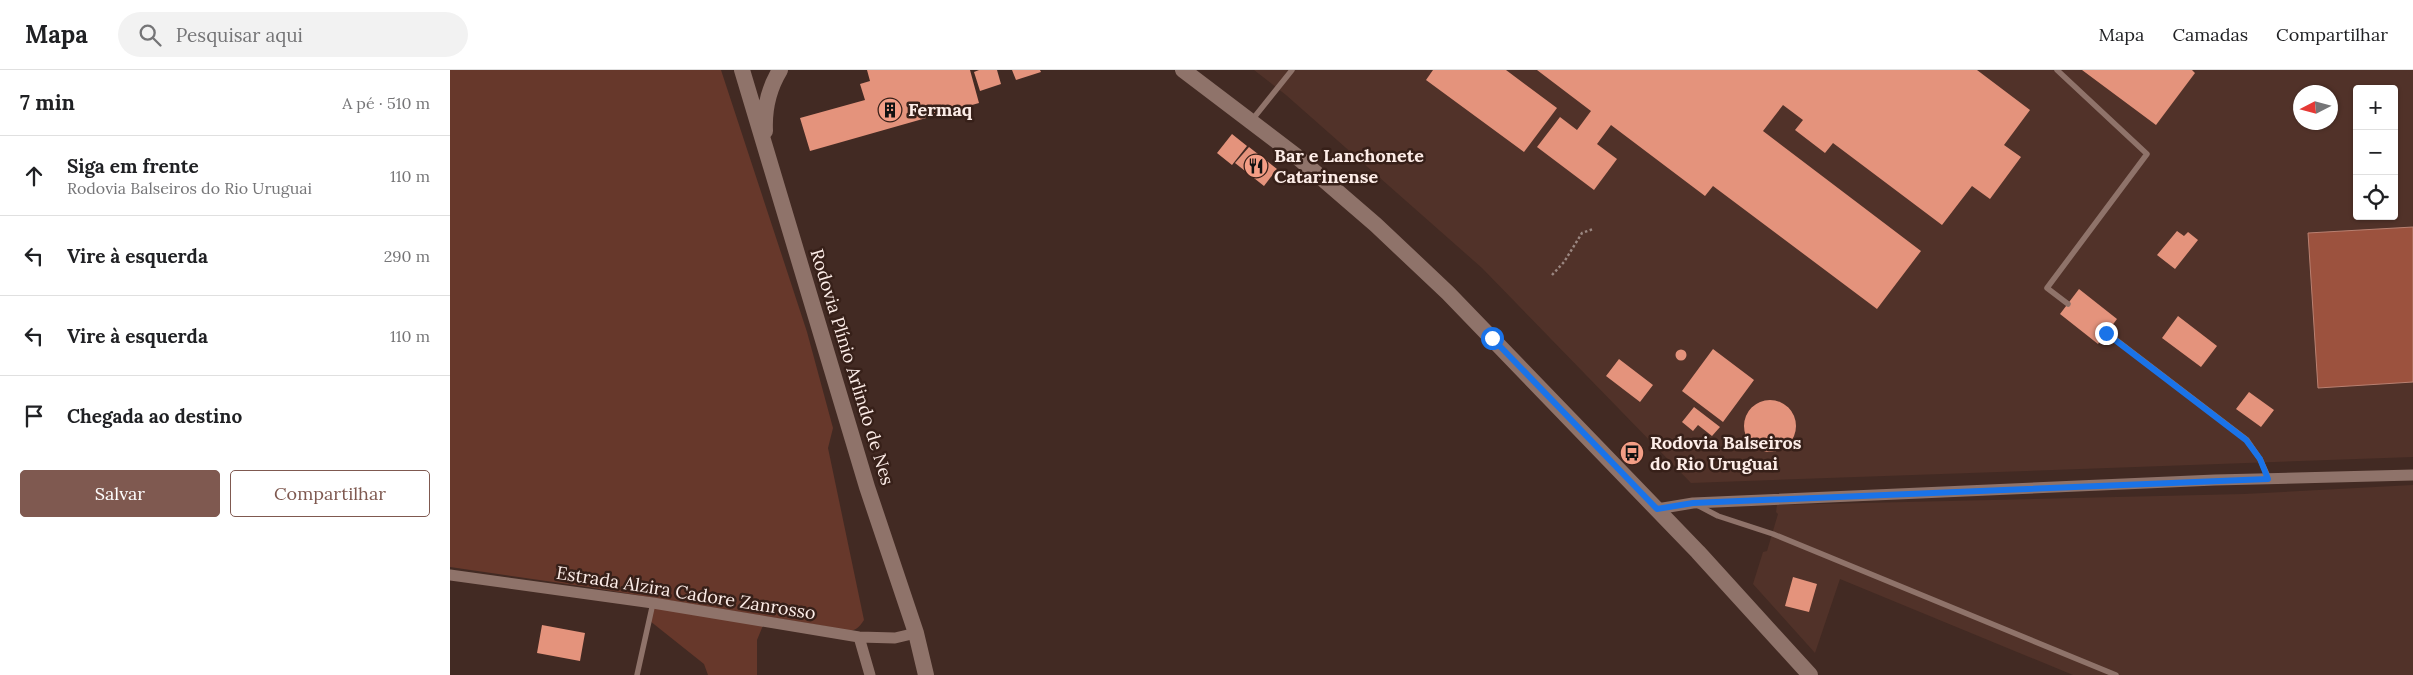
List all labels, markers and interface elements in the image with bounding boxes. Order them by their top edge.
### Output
search box [118,12,468,57]
text: Mapa [25,19,88,50]
icon: search [136,21,164,49]
text: Pesquisar aqui [176,23,303,47]
text: Mapa [2099,23,2144,46]
text: Camadas [2172,23,2248,46]
text: Compartilhar [2276,23,2388,46]
north arrow [2293,85,2338,130]
map controls [2353,85,2398,220]
button: + [2353,85,2398,130]
text: 7 min [20,89,75,116]
text: A pé · 510 m [342,93,430,113]
building icon: Fermaq [877,97,903,123]
place label: Fermaq [908,98,973,121]
button: − [2353,130,2398,175]
place label: Bar e Lanchonete Catarinense [1274,144,1424,188]
restaurant icon: Bar e Lanchonete Catarinense [1243,153,1269,179]
text: Siga em frente [67,154,199,178]
icon: ahead [20,162,48,190]
text: 110 m [390,166,430,186]
button: locate [2353,175,2398,220]
text: Rodovia Balseiros do Rio Uruguai [67,178,312,198]
icon: left [20,242,48,270]
text: Vire à esquerda [67,244,208,268]
text: 290 m [384,246,430,266]
street label: Rodovia Plínio Arlindo de Nes [806,246,899,488]
icon: left [20,322,48,350]
route end [2095,322,2118,345]
text: Vire à esquerda [67,324,208,348]
text: 110 m [390,326,430,346]
route start [1481,327,1504,350]
icon: arrive [20,402,48,430]
text: Chegada ao destino [67,404,242,428]
place label: Rodovia Balseiros do Rio Uruguai [1650,431,1802,475]
bus stop icon: Rodovia Balseiros do Rio Uruguai [1619,440,1645,466]
button: Salvar [20,470,220,517]
button: Compartilhar [230,470,430,517]
street label: Estrada Alzira Cadore Zanrosso [555,561,817,624]

